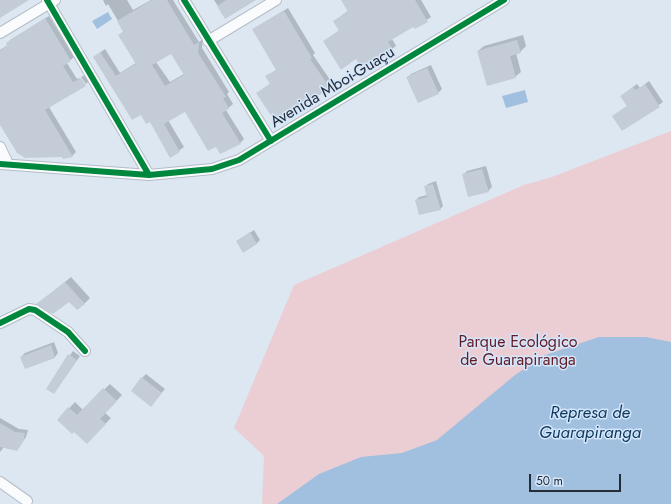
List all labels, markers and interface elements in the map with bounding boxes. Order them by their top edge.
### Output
street label: Avenida Mboi-Guaçu [267,43,399,133]
park label: Parque Ecológico de Guarapiranga [458,333,578,371]
water label: Represa de Guarapiranga [539,404,641,444]
scale bar [531,466,623,492]
text: 50 m [536,472,563,490]

